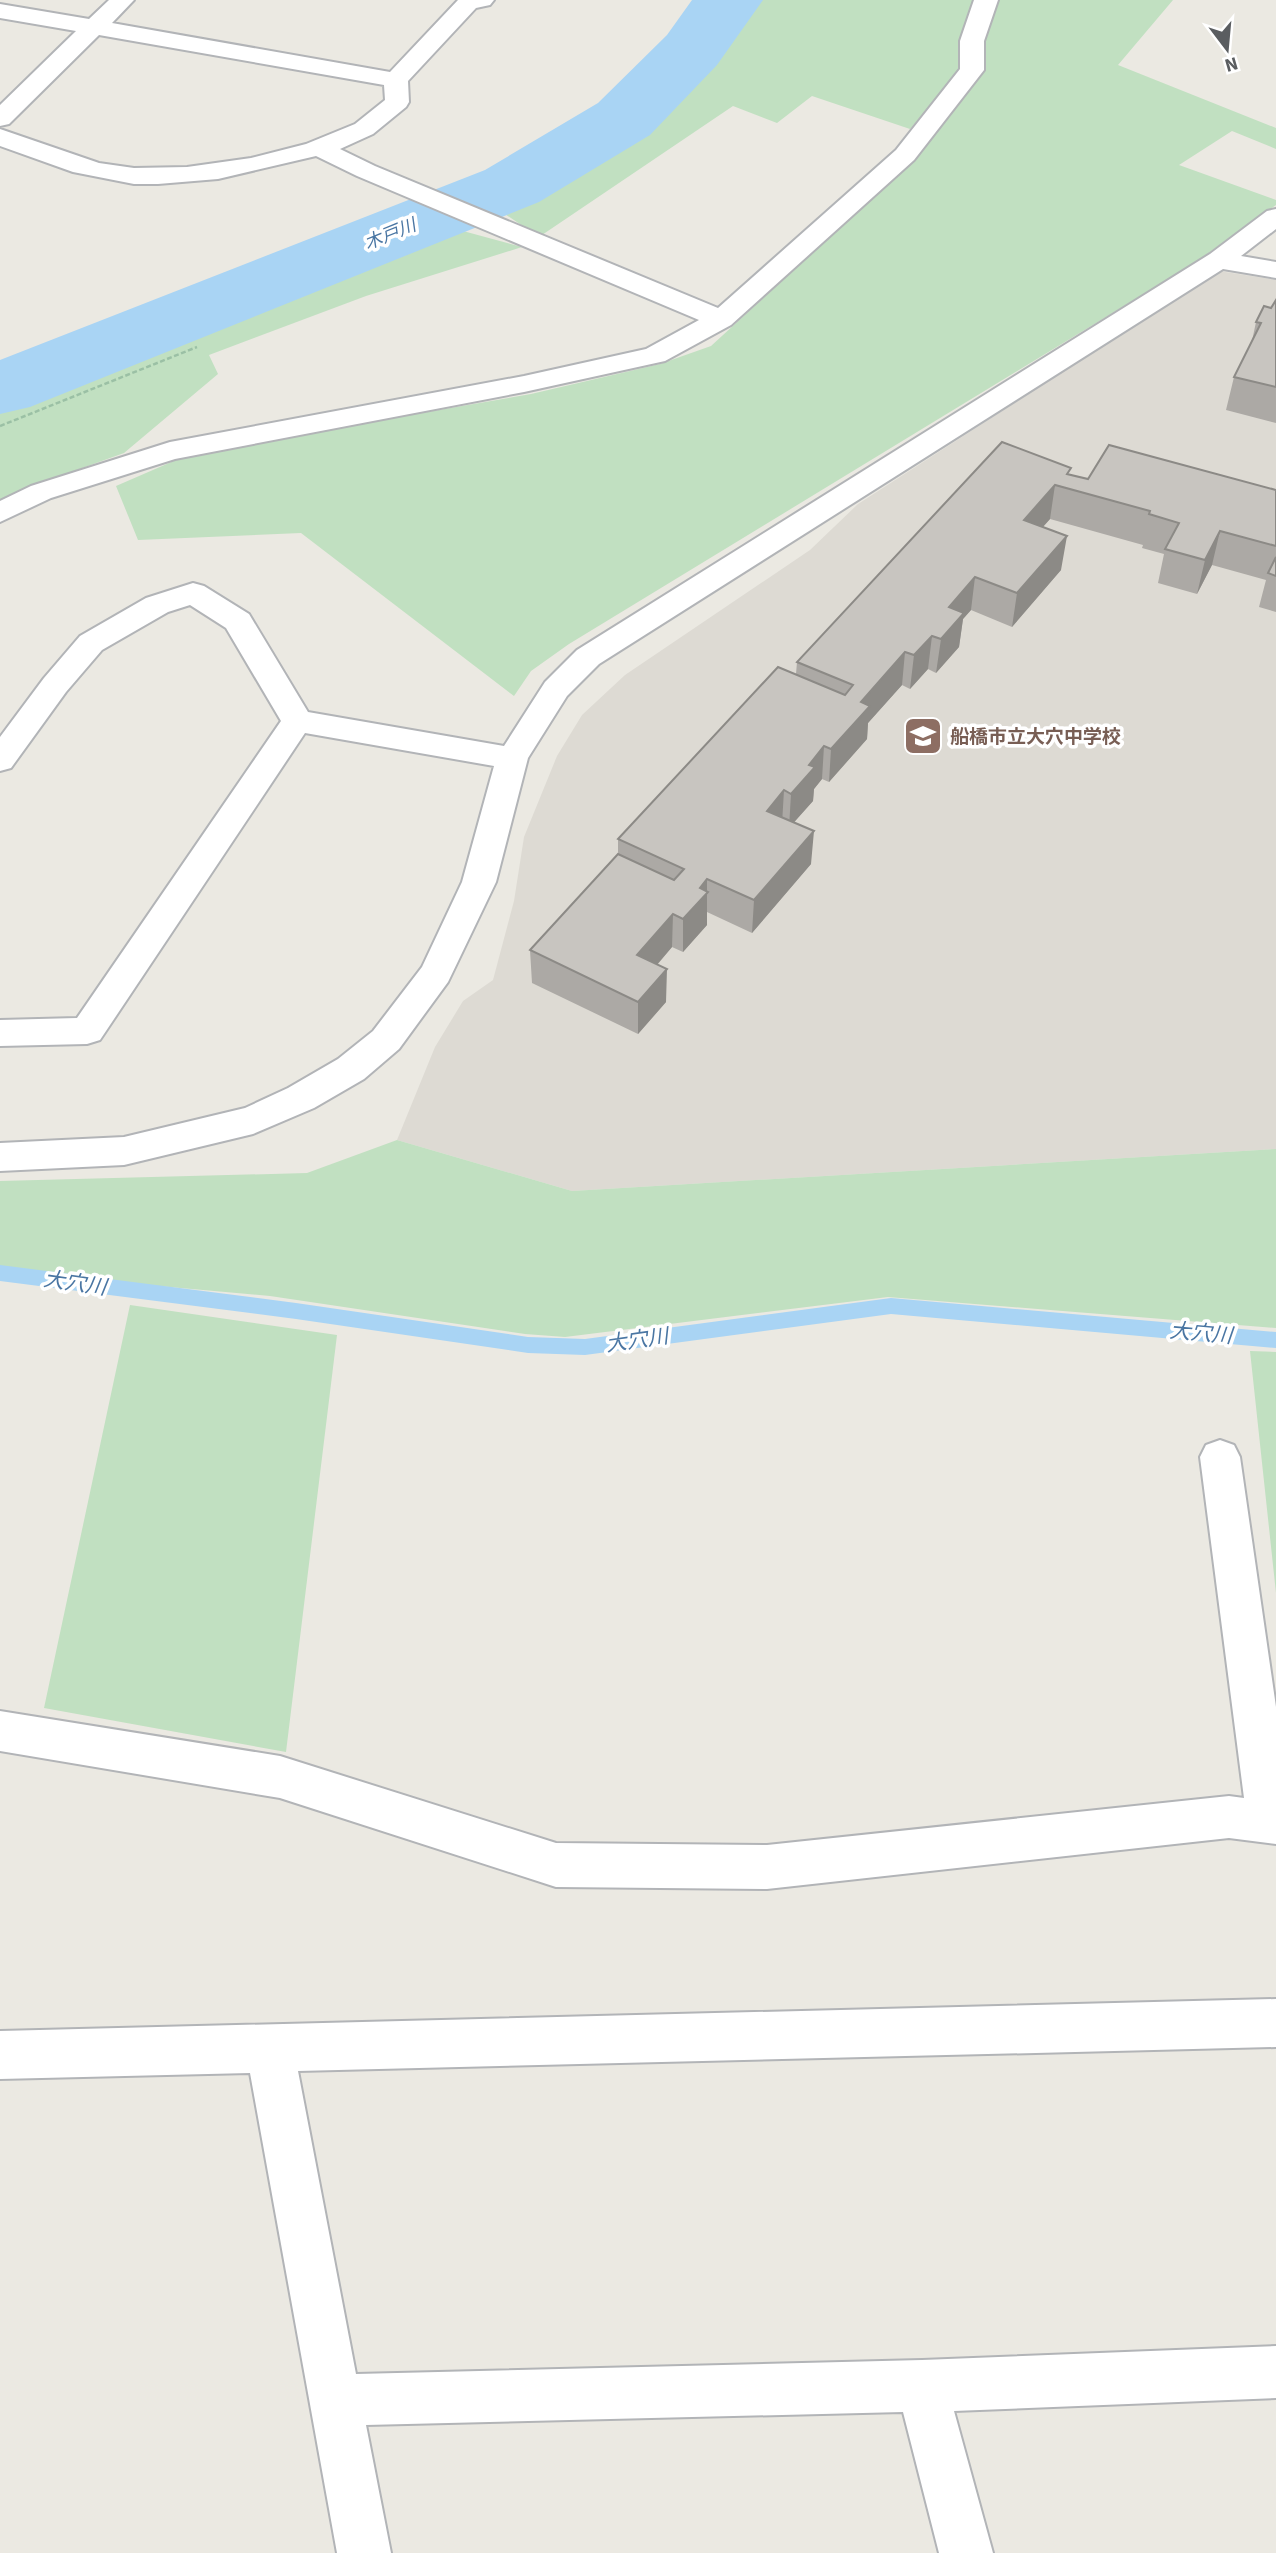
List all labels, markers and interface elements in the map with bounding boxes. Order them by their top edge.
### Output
north arrow [1192,14,1262,84]
text: N [1221,49,1241,79]
water label: 木戸川 [360,212,422,256]
school or university icon: 船橋市立大穴中学校 [902,715,944,757]
place label: 船橋市立大穴中学校 [950,724,1121,751]
water label: 大穴川 [42,1264,110,1303]
water label: 大穴川 [1168,1315,1236,1351]
water label: 大穴川 [604,1320,672,1359]

